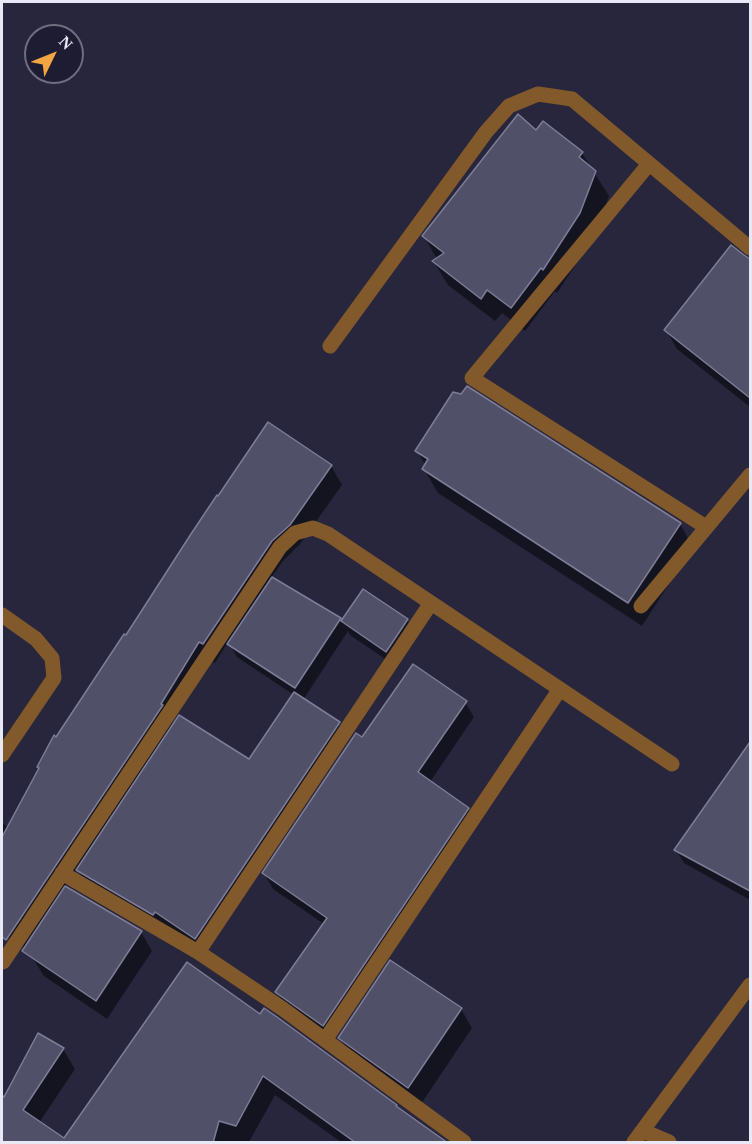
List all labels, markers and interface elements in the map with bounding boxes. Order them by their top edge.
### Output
north arrow [24,24,84,84]
text: N [56,33,76,53]

